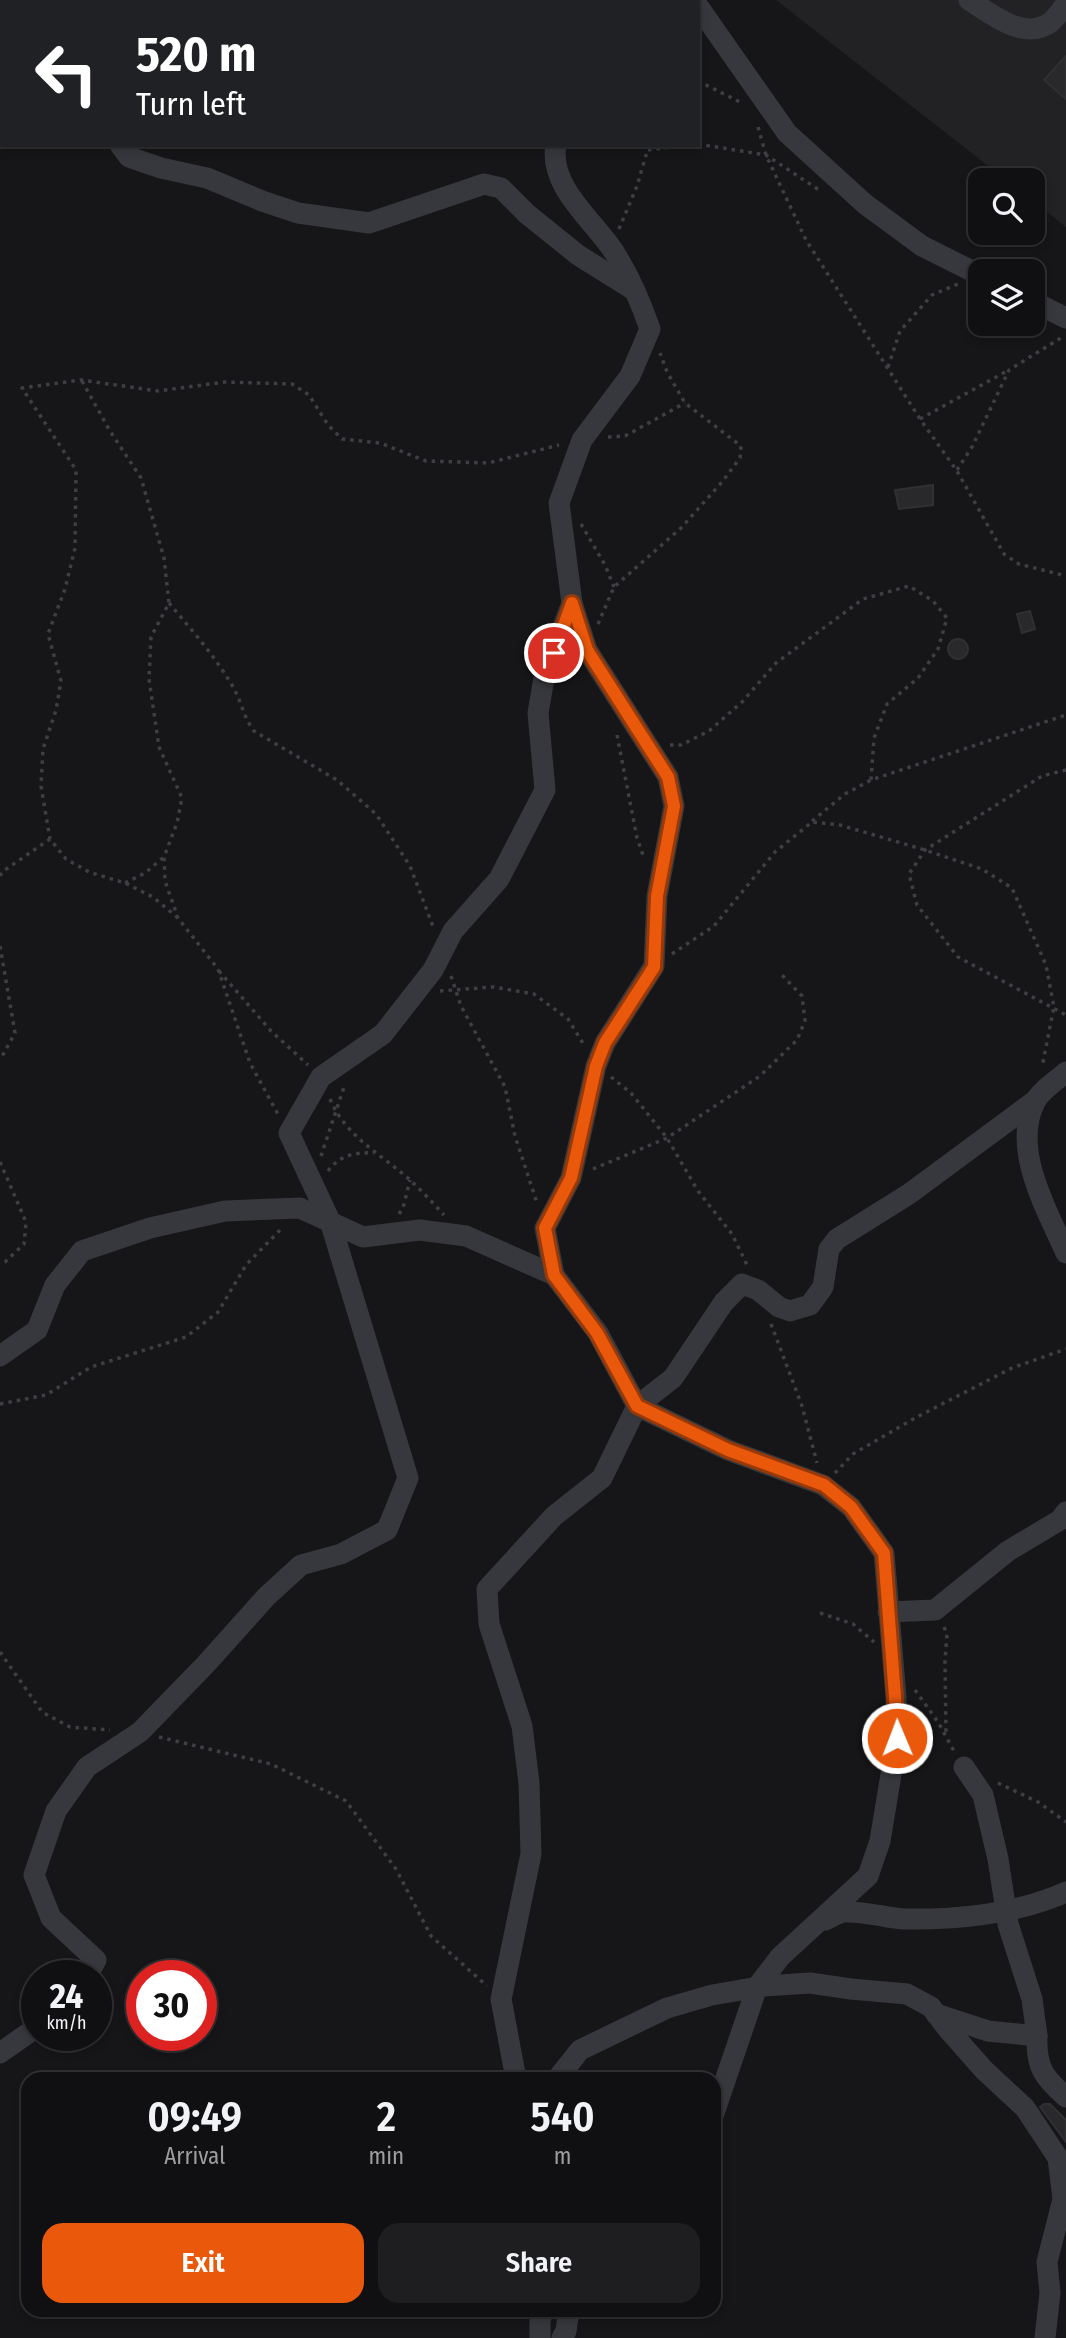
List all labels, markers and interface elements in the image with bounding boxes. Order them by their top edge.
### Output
text: 520 m [136,25,257,84]
icon: left [21,28,112,119]
text: Turn left [136,85,246,123]
map controls [968,168,1045,336]
button: search [968,168,1045,245]
button: layers [968,259,1045,336]
pin [524,623,584,683]
icon: arrive [535,634,573,672]
position arrow [860,1701,934,1775]
speed limit sign: 30 [126,1960,217,2051]
text: 24 [50,1975,83,2017]
text: km/h [46,2012,87,2034]
text: 09:49 [147,2092,242,2142]
text: 2 [377,2092,396,2142]
text: 540 [530,2092,595,2142]
text: Arrival [164,2142,225,2170]
text: min [369,2142,404,2170]
text: m [554,2142,571,2170]
button: Exit [42,2223,364,2303]
button: Share [378,2223,700,2303]

